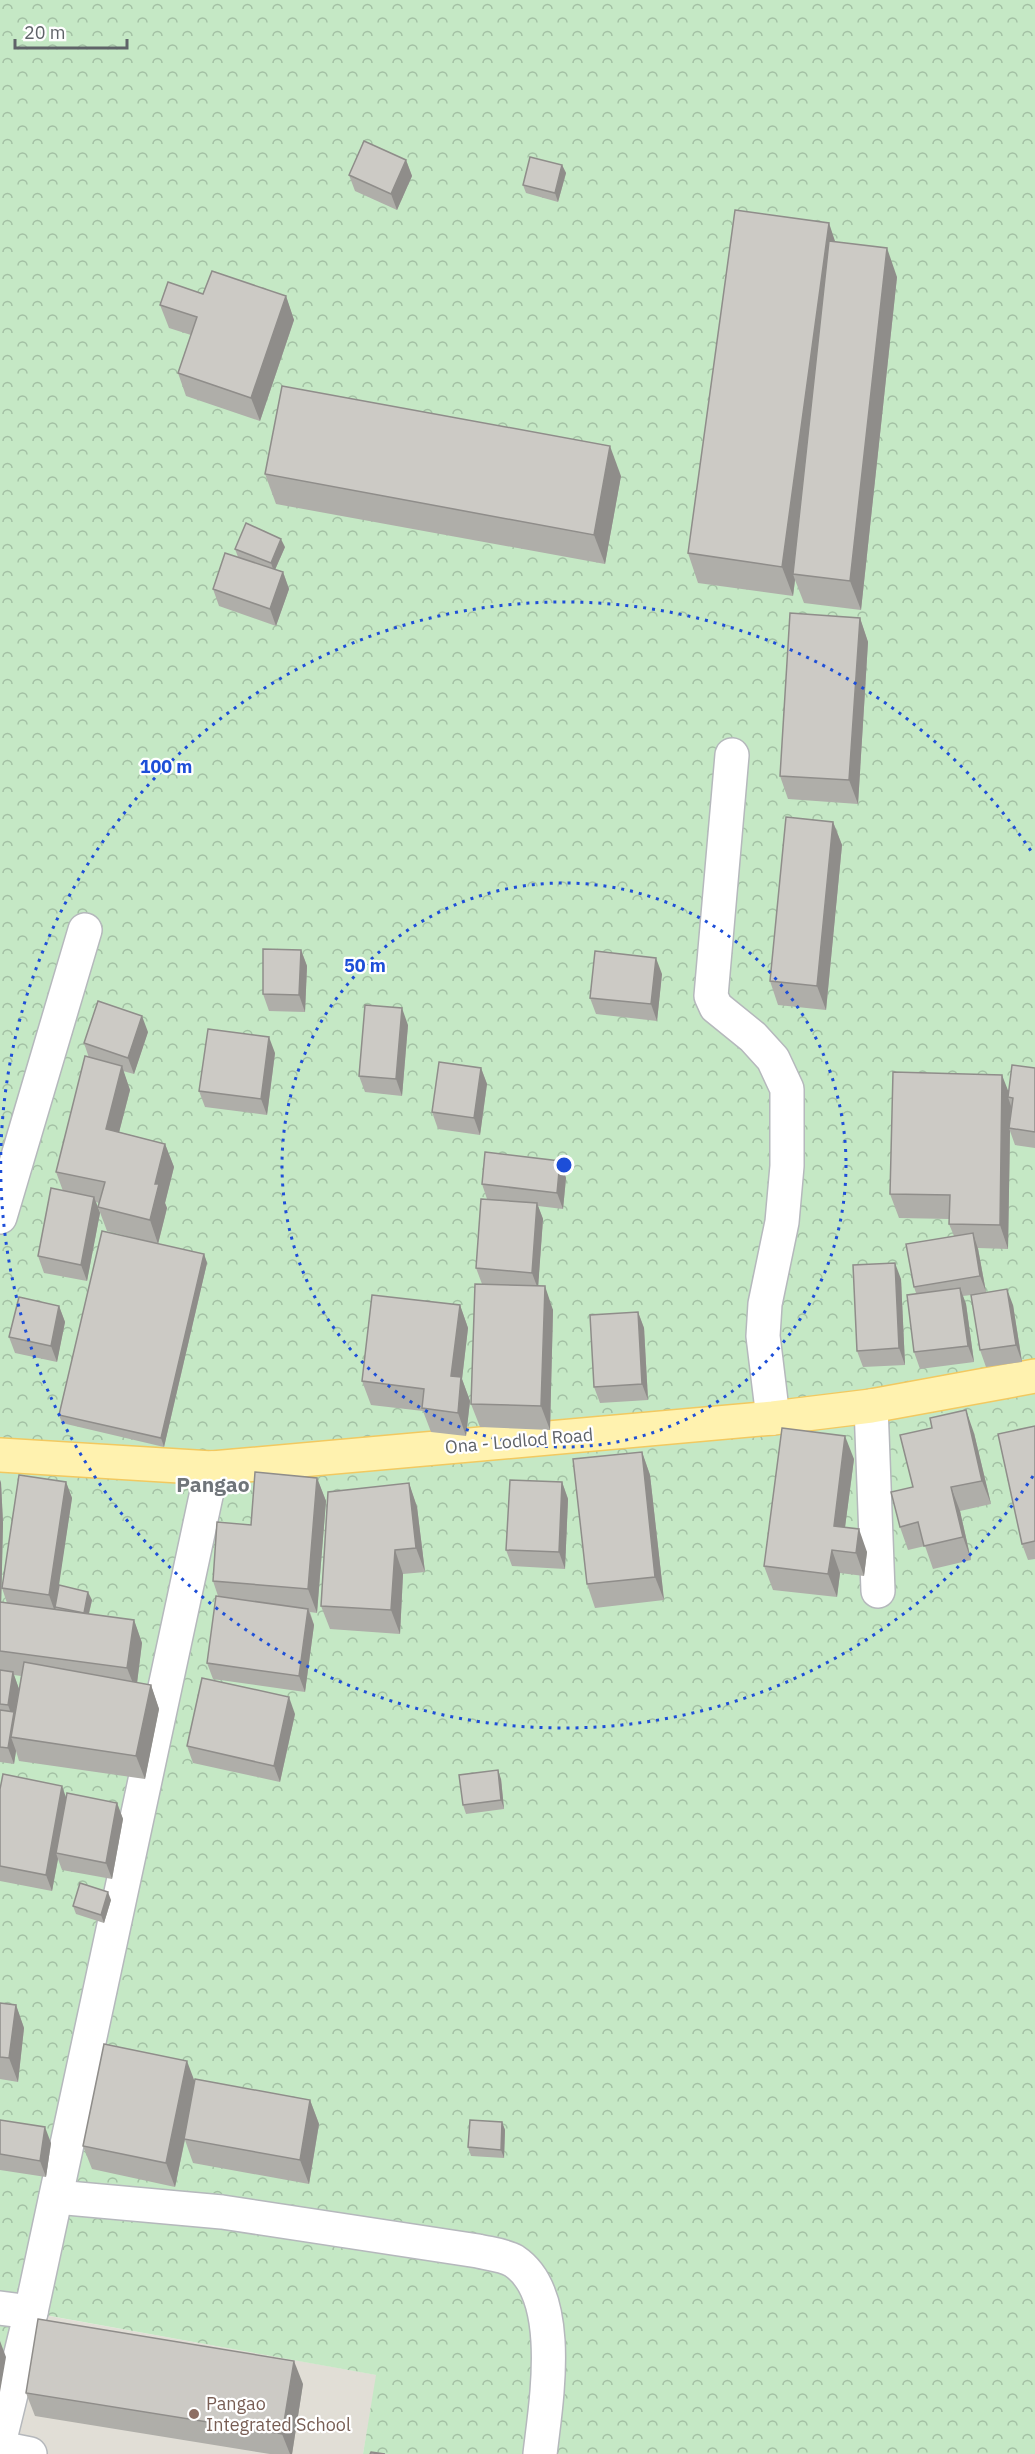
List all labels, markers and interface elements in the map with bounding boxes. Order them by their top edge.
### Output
scale bar [15,12,128,50]
text: 20 m [24,21,66,44]
text: 100 m [140,755,192,778]
text: 50 m [344,954,386,977]
centre of rings [554,1155,574,1175]
street label: Ona - Lodlod Road [444,1423,594,1458]
district label: Pangao [176,1470,250,1498]
place label: Pangao Integrated School [206,2392,351,2436]
marker: Pangao Integrated School [187,2407,201,2421]

